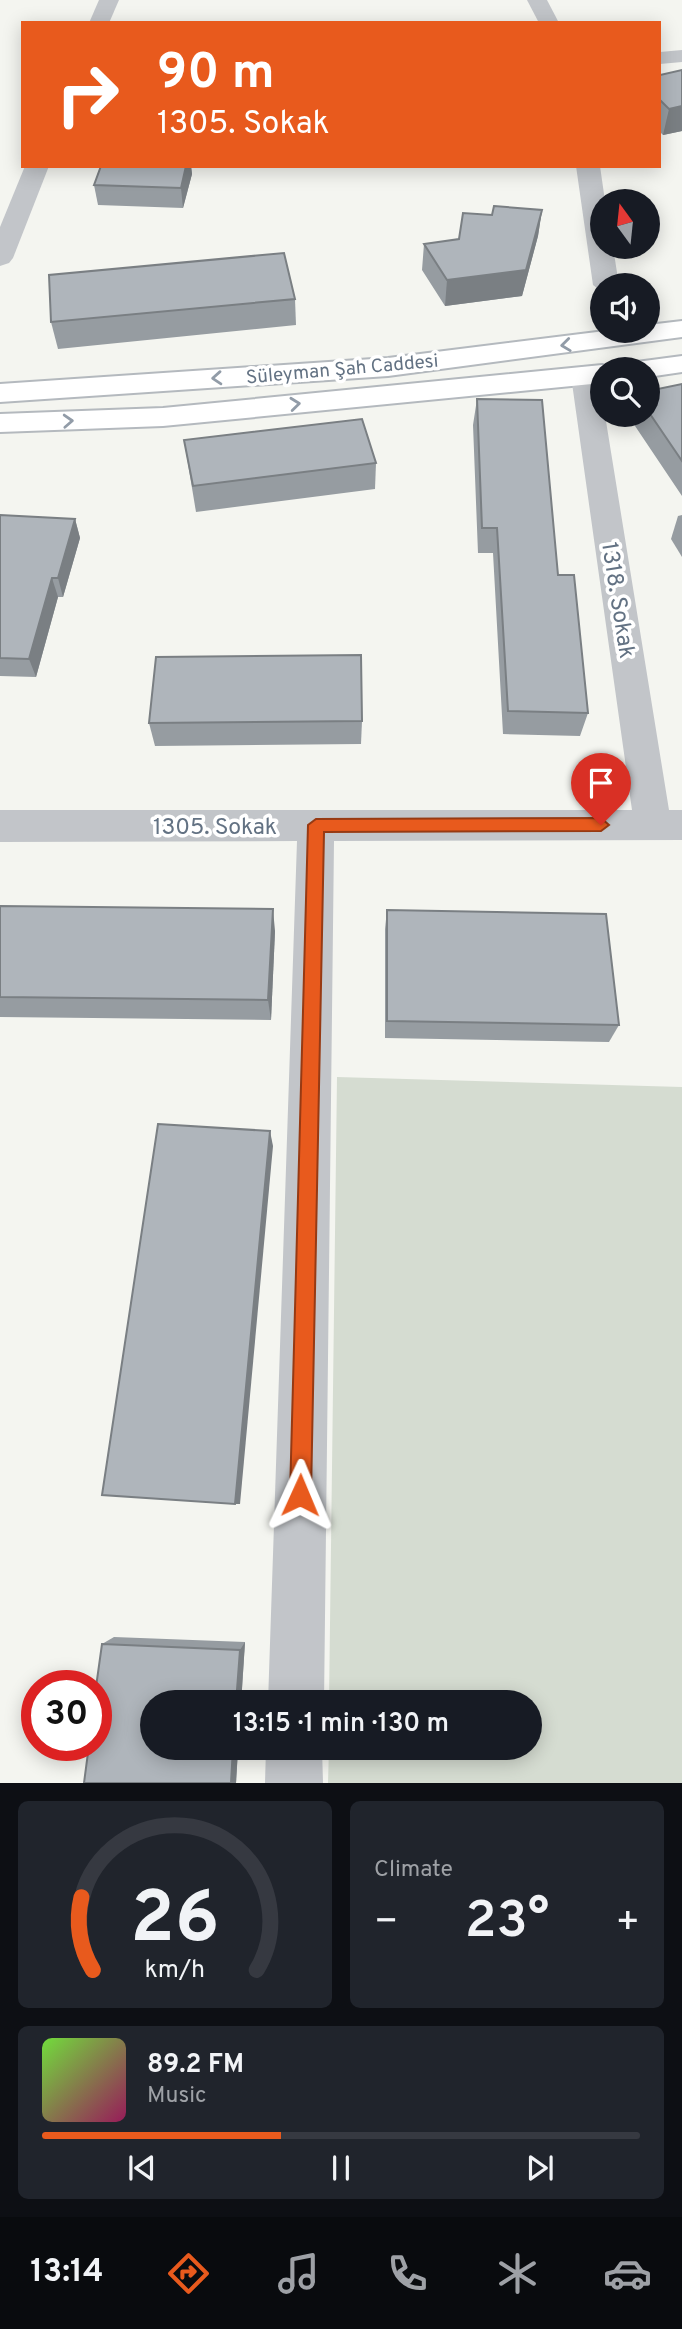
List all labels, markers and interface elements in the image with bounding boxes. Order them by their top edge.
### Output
text: 90 m [157,44,275,106]
icon: right [42,49,133,140]
text: 1305. Sokak [157,105,329,145]
north arrow [590,189,660,259]
map controls [590,189,660,427]
button: sound [590,273,660,343]
one-way arrow [560,337,572,352]
street label: Süleyman Şah Caddesi [245,350,439,390]
button: search [590,357,660,427]
one-way arrow [212,370,223,385]
one-way arrow [290,397,301,412]
one-way arrow [63,414,74,429]
street label: 1318. Sokak [593,540,640,661]
pin [571,753,631,825]
icon: arrive [582,764,620,802]
street label: 1305. Sokak [153,814,277,843]
position arrow [263,1458,337,1532]
speed limit sign: 30 [21,1670,112,1761]
text: 13:15 · 1 min · 130 m [233,1708,449,1741]
text: Climate [374,1856,453,1885]
text: 26 [130,1877,220,1969]
text: 23° [465,1890,549,1956]
text: − [374,1899,399,1948]
text: + [615,1899,640,1948]
text: km/h [145,1955,205,1987]
text: 89.2 FM [147,2049,244,2082]
text: Music [147,2082,207,2111]
icon: previous [123,2149,161,2187]
icon: pause [322,2149,360,2187]
icon: next [521,2149,559,2187]
icon: directions [164,2249,213,2298]
icon: music [274,2249,323,2298]
icon: phone [383,2249,432,2298]
icon: climate [493,2249,542,2298]
icon: car [603,2249,652,2298]
text: 13:14 [30,2253,103,2293]

